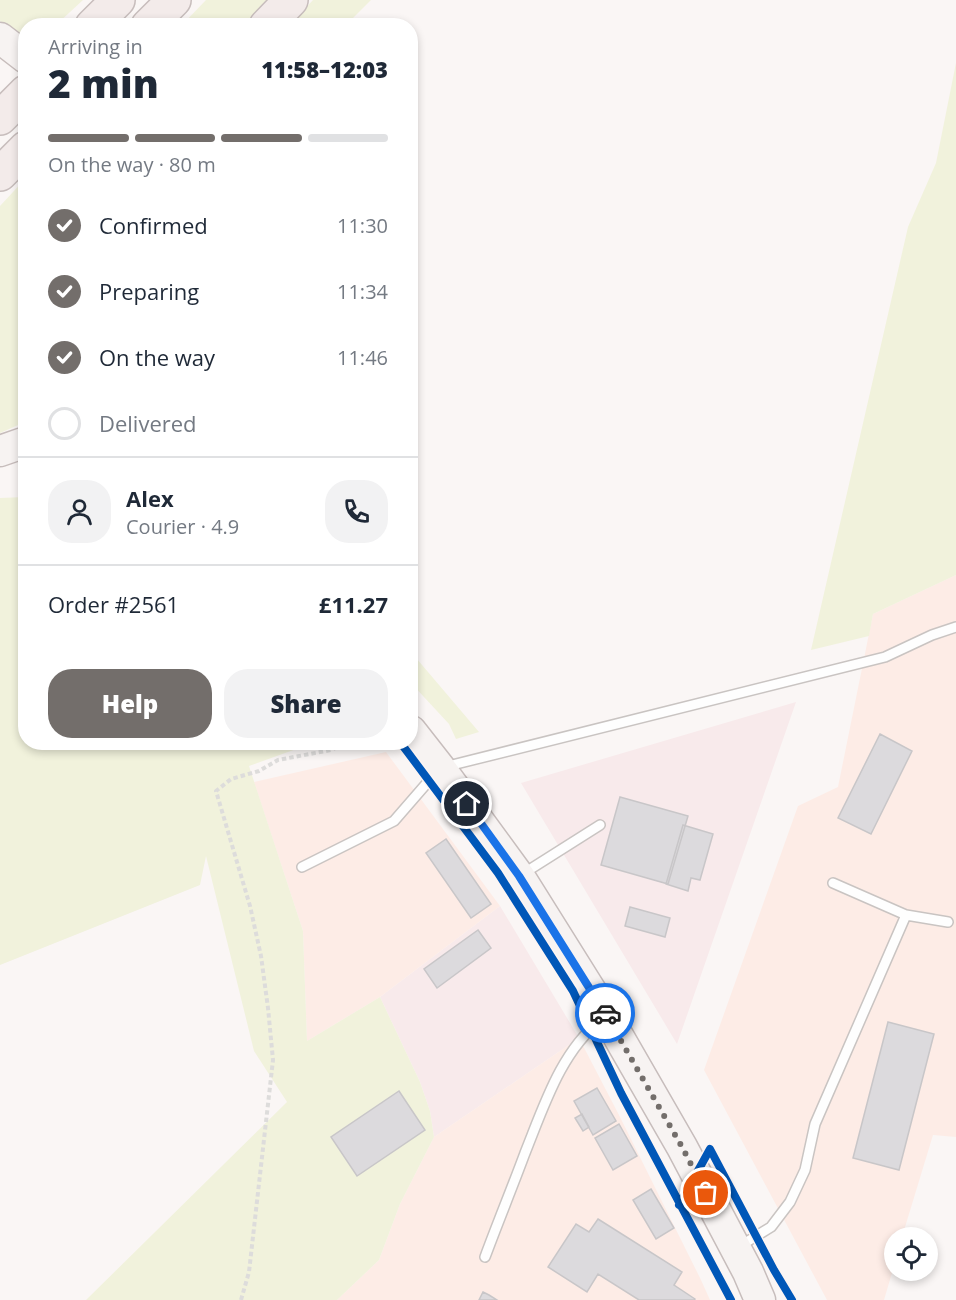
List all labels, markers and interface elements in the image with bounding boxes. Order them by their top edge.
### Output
text: Arriving in [48,33,143,60]
text: 11:58–12:03 [261,54,388,84]
text: 2 min [48,56,159,109]
text: On the way · 80 m [48,151,216,178]
icon: check [48,209,81,242]
text: Confirmed [99,210,208,240]
text: 11:30 [337,212,388,239]
icon: check [48,275,81,308]
text: Preparing [99,276,199,306]
text: 11:34 [337,278,388,305]
icon: check [48,341,81,374]
text: On the way [99,342,215,372]
text: 11:46 [337,344,388,371]
text: Delivered [99,408,197,438]
button: person [48,480,111,543]
button: phone [325,480,388,543]
text: Alex [126,483,174,513]
text: Courier · 4.9 [126,513,239,540]
text: Order #2561 [48,589,179,619]
text: £11.27 [319,589,388,619]
button: Help [48,669,212,738]
button: Share [224,669,388,738]
pin [441,778,492,829]
icon: home [450,787,483,820]
courier [575,983,635,1043]
icon: car [589,997,622,1030]
pin [680,1167,731,1218]
icon: bag [689,1176,722,1209]
map controls [884,1227,938,1281]
button: locate [884,1227,938,1281]

